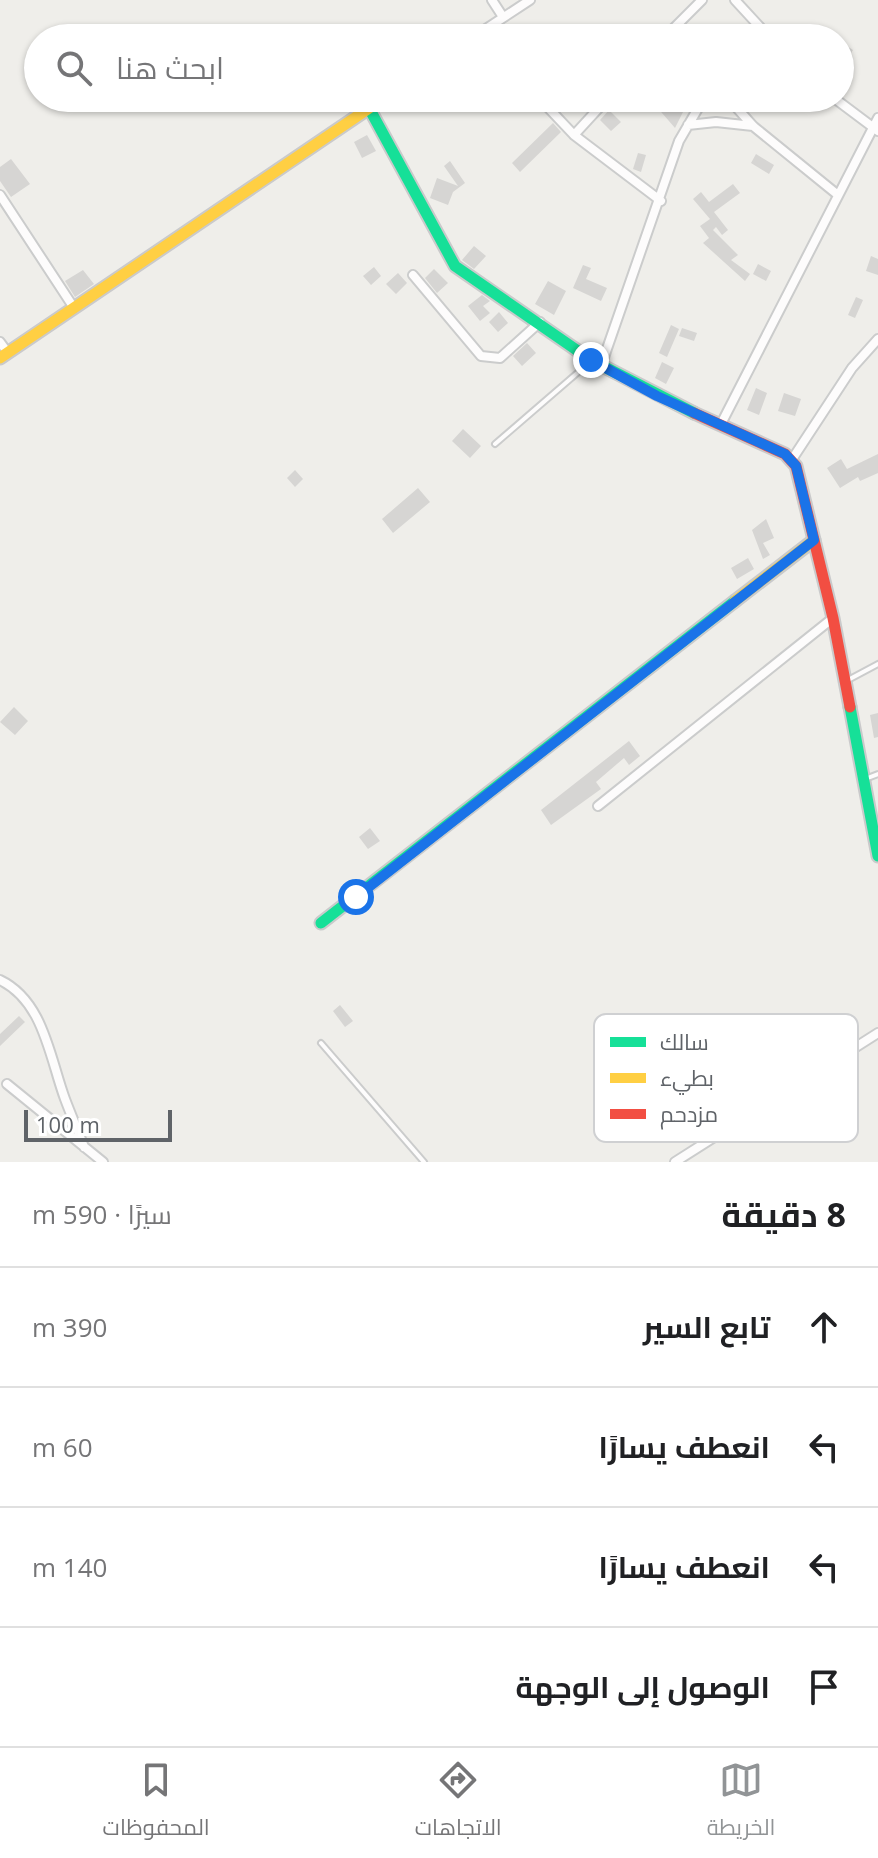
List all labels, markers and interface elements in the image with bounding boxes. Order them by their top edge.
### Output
search box [24,24,854,112]
icon: search [52,46,96,90]
text: ابحث هنا [116,47,224,88]
route end [573,342,609,378]
route start [338,879,374,915]
legend [594,1014,858,1142]
text: سالك [660,1026,709,1056]
text: بطيء [660,1062,714,1095]
text: مزدحم [660,1098,718,1130]
scale bar [24,1106,172,1142]
text: 100 m [36,1109,100,1139]
text: 8 دقيقة [722,1191,846,1237]
text: سيرًا · 590 m [32,1196,172,1232]
icon: ahead [802,1305,846,1349]
text: تابع السير [643,1306,770,1347]
text: 390 m [32,1309,107,1345]
icon: left [802,1425,846,1469]
text: انعطف يسارًا [599,1426,770,1467]
text: 60 m [32,1429,93,1465]
icon: left [802,1545,846,1589]
text: انعطف يسارًا [599,1546,770,1587]
text: 140 m [32,1549,107,1585]
icon: arrive [802,1665,846,1709]
text: الوصول إلى الوجهة [515,1666,770,1707]
tab: المحفوظات [103,1758,210,1848]
tab: الاتجاهات [415,1758,502,1848]
tab: الخريطة [707,1758,775,1848]

